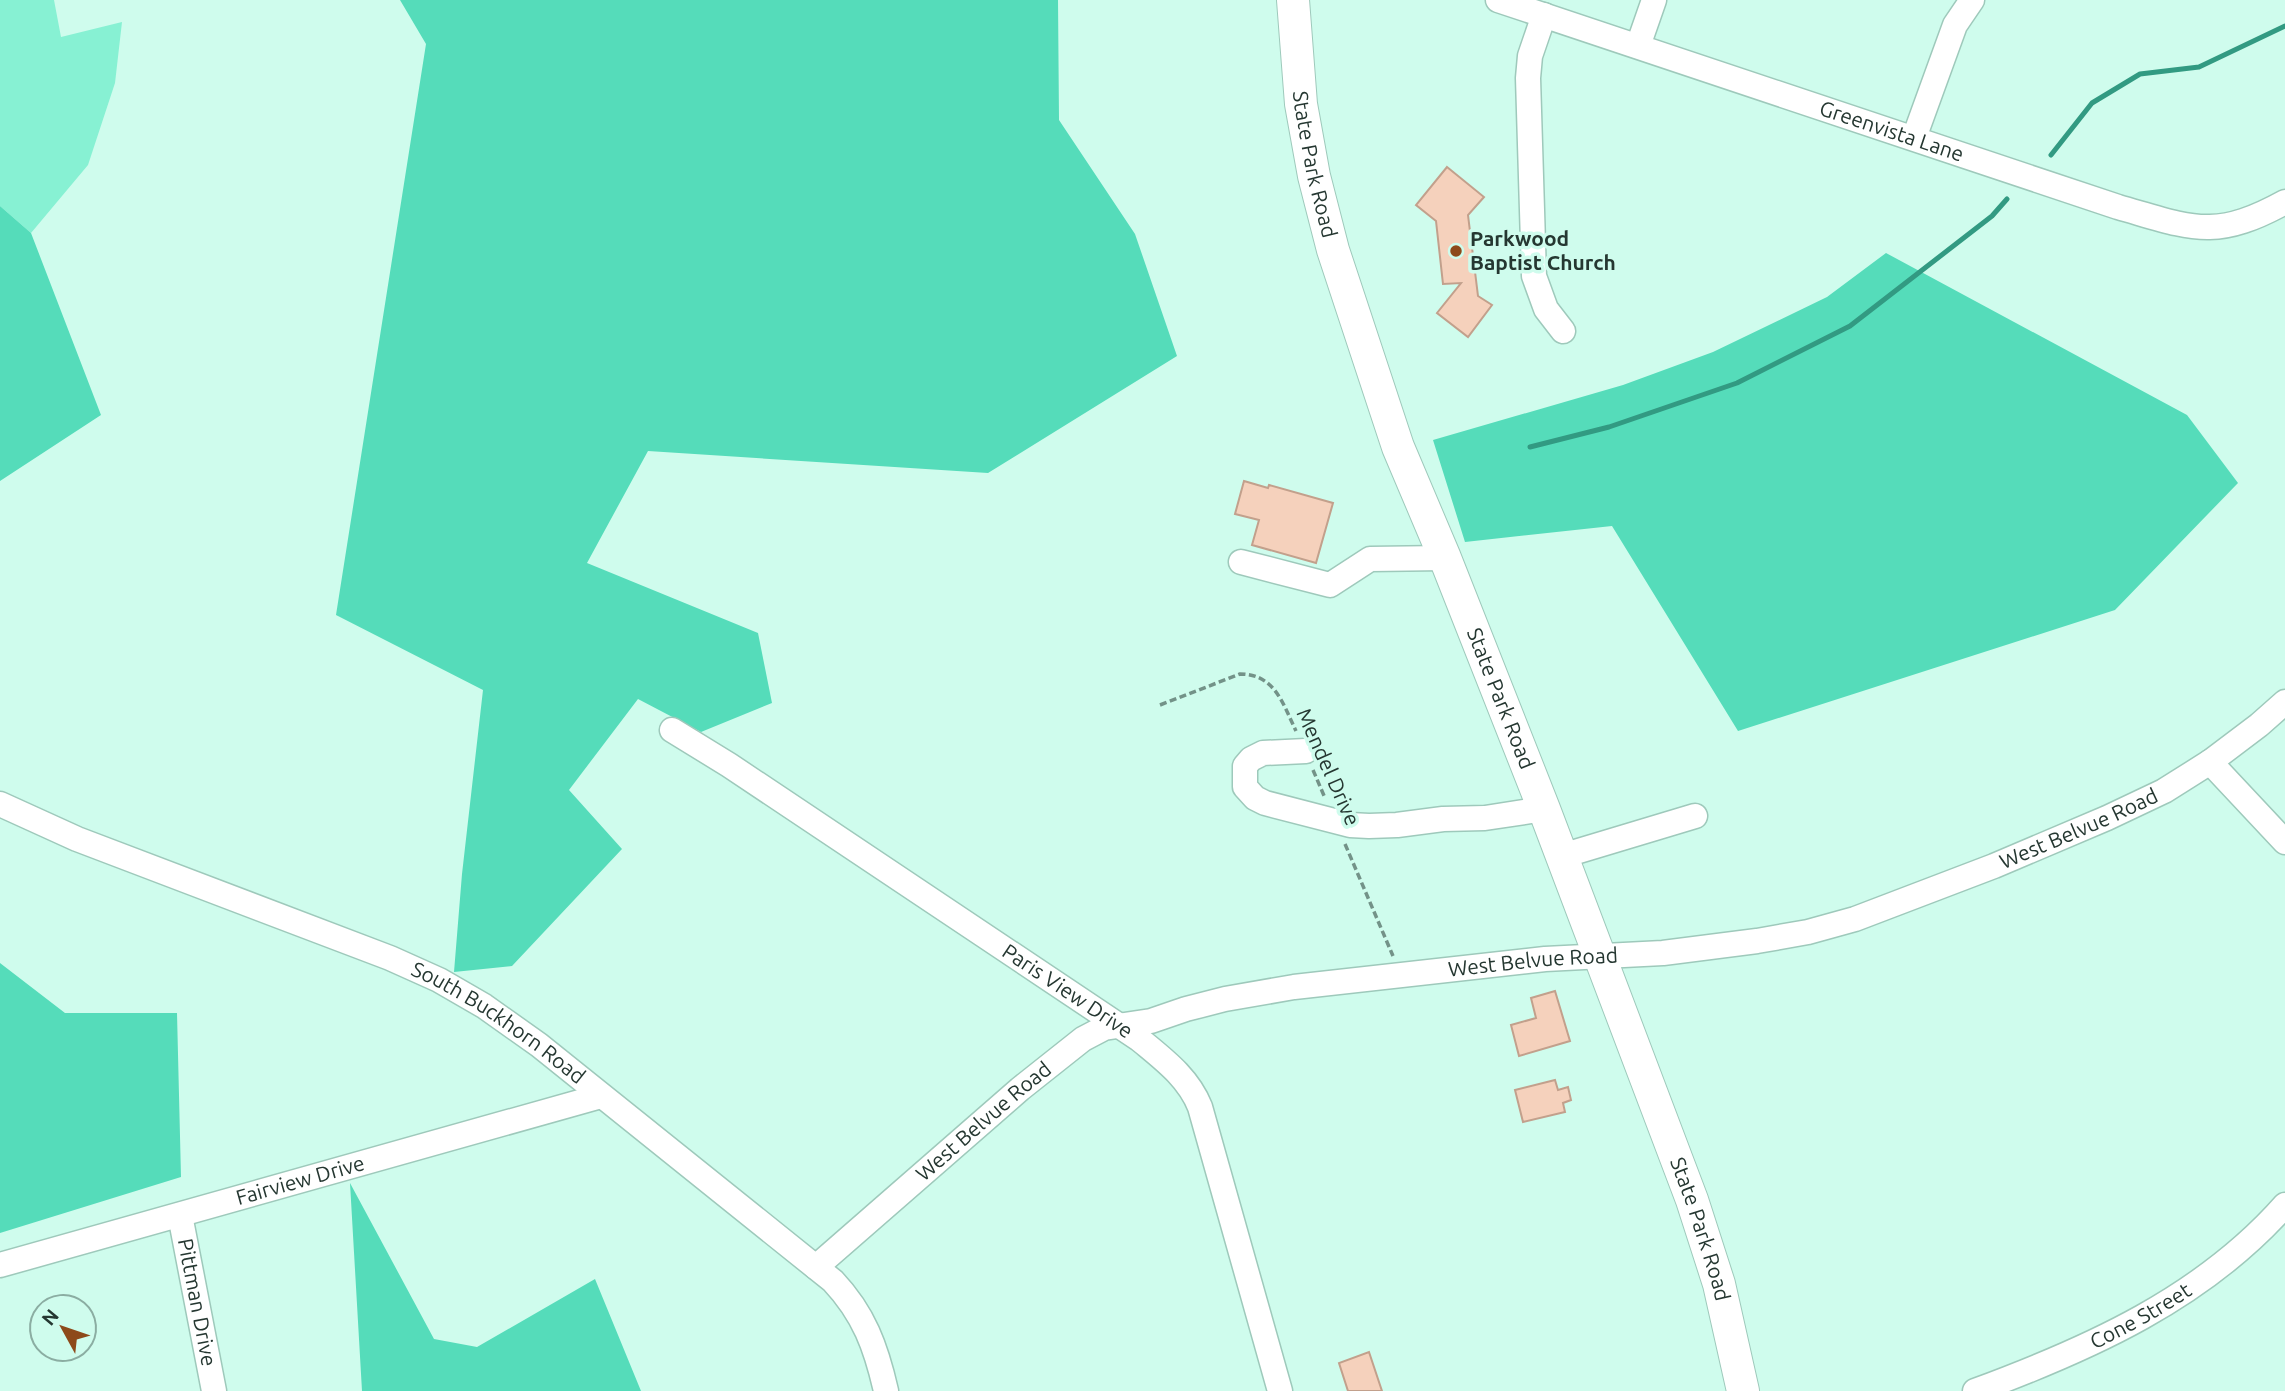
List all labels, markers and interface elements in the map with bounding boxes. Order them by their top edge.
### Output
street label: State Park Road [1289,90,1342,240]
street label: Greenvista Lane [1817,95,1967,166]
place label: Parkwood Baptist Church [1470,226,1616,274]
marker: Parkwood Baptist Church [1448,243,1464,259]
street label: State Park Road [1463,624,1540,772]
street label: Mendel Drive [1292,704,1365,829]
street label: West Belvue Road [1996,783,2161,873]
street label: Paris View Drive [998,938,1138,1042]
street label: West Belvue Road [1447,942,1618,981]
street label: South Buckhorn Road [408,956,590,1088]
street label: West Belvue Road [911,1056,1055,1185]
street label: Fairview Drive [233,1150,367,1209]
street label: State Park Road [1666,1154,1735,1303]
street label: Pittman Drive [174,1236,222,1368]
street label: Cone Street [2086,1277,2195,1353]
north arrow [28,1293,98,1363]
text: N [37,1305,63,1330]

